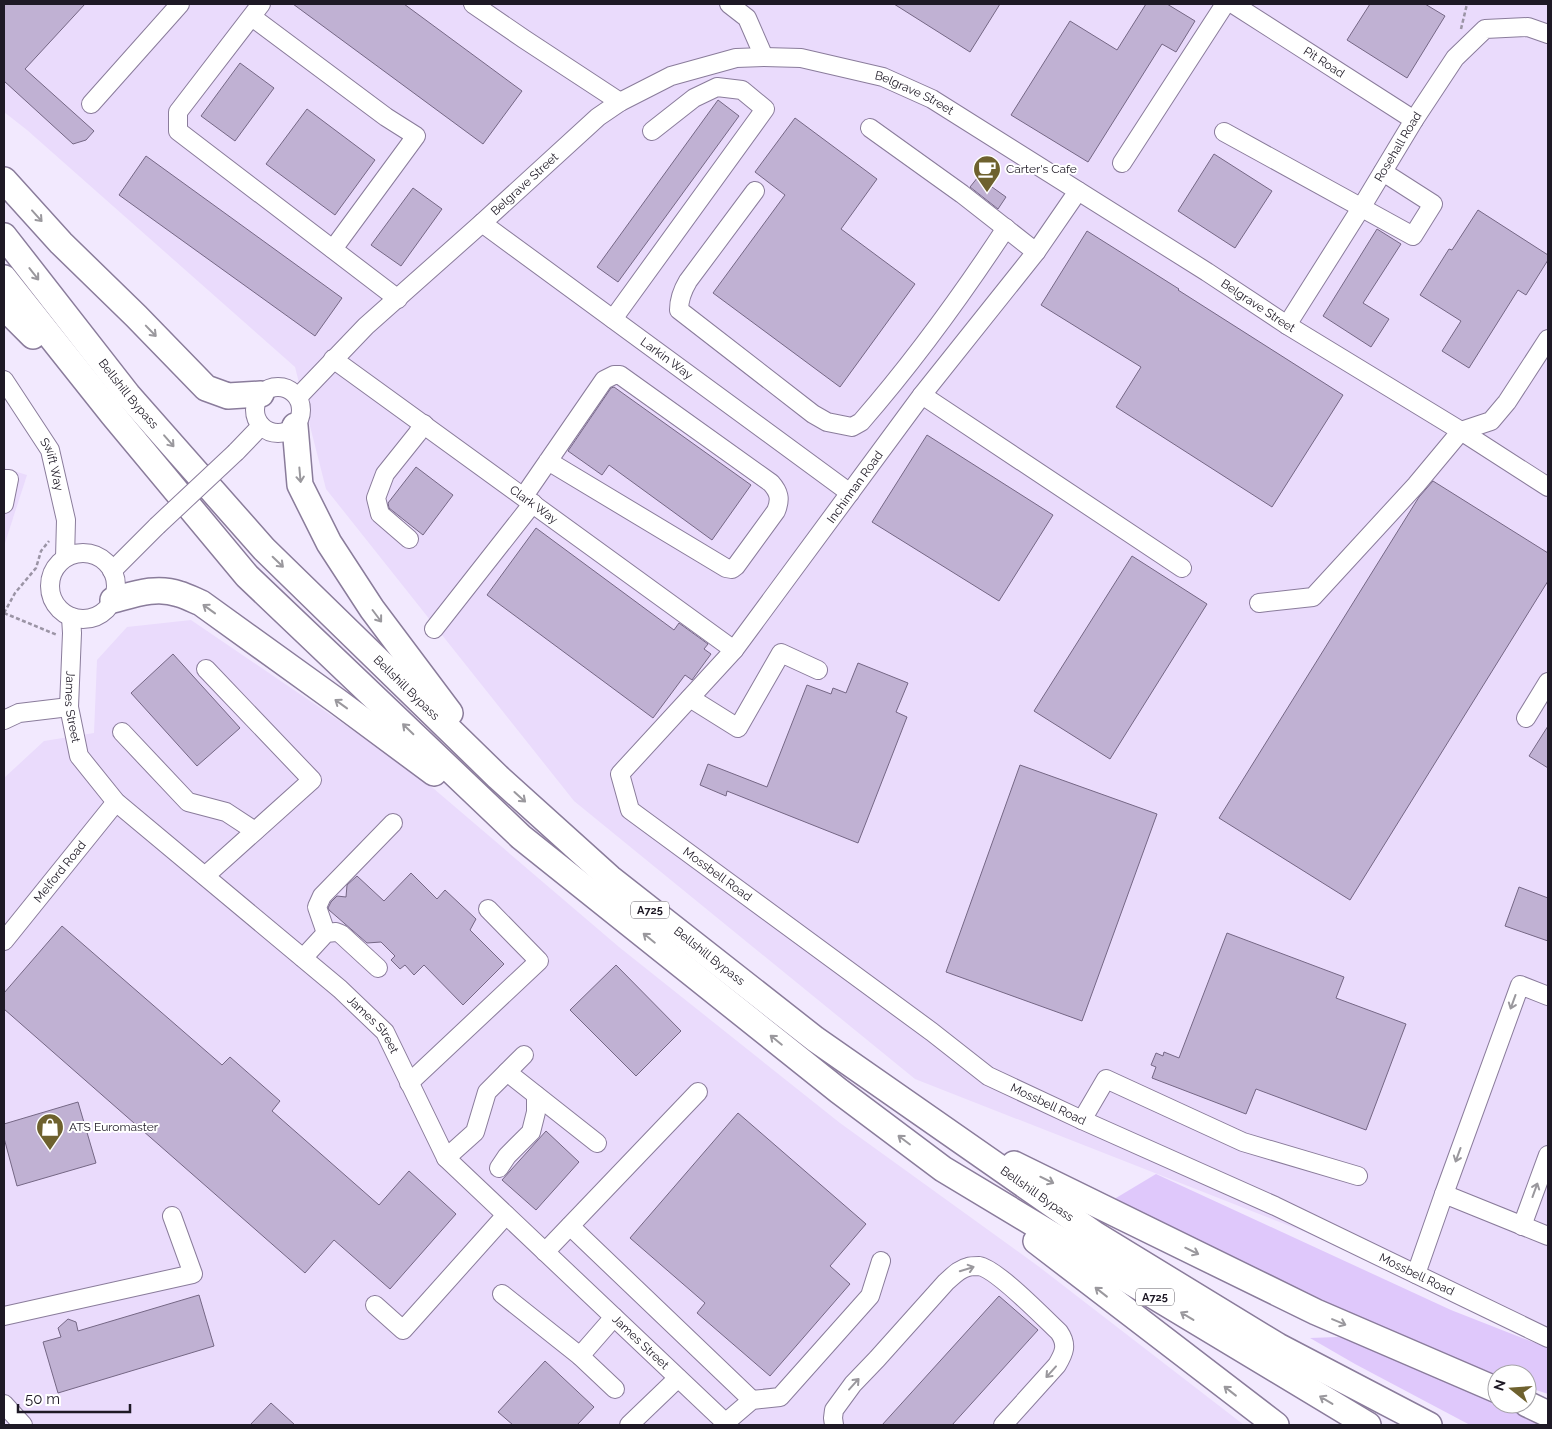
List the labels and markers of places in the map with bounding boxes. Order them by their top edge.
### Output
cafe icon: Carter's Cafe [972,154,1002,193]
place label: Carter's Cafe [1006,162,1077,176]
shop icon: ATS Euromaster [35,1112,65,1151]
place label: ATS Euromaster [69,1120,159,1134]

